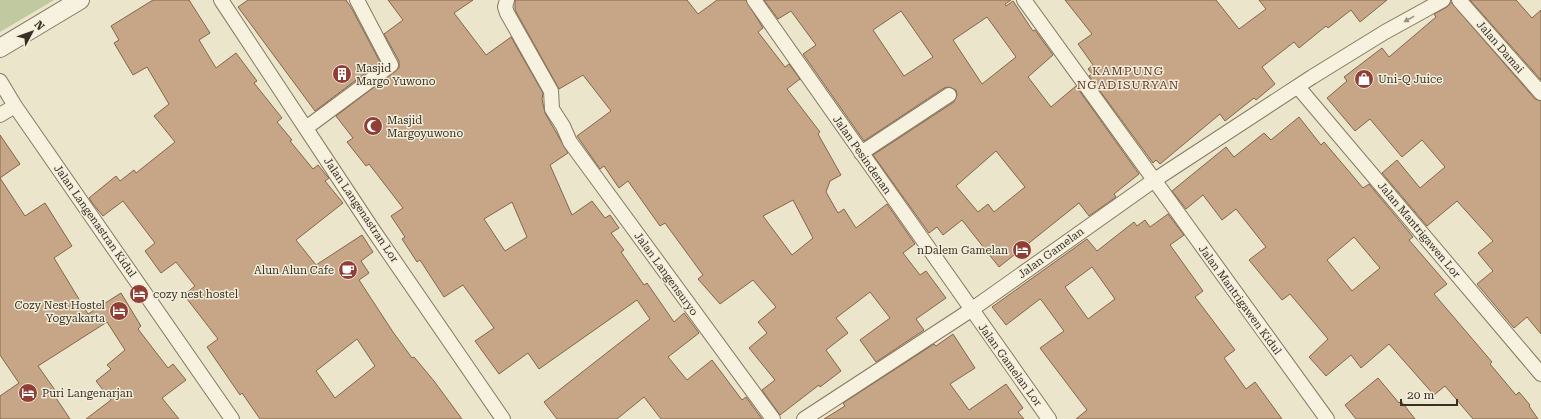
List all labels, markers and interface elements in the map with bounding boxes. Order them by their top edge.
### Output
north arrow [12,12,52,52]
one-way arrow [1403,15,1414,22]
text: N [31,18,47,34]
street label: Jalan Damai [1474,18,1527,76]
place label: Masjid Margo Yuwono [356,62,436,88]
building icon: Masjid Margo Yuwono [331,63,353,85]
district label: KAMPUNG NGADISURYAN [1077,64,1179,92]
shop icon: Uni-Q Juice [1353,68,1375,90]
place label: Uni-Q Juice [1378,73,1442,86]
street label: Jalan Pesindenan [830,113,894,197]
place label: Masjid Margoyuwono [387,114,463,140]
mosque icon: Masjid Margoyuwono [362,115,384,137]
street label: Jalan Langenastran Lor [321,155,401,265]
street label: Jalan Langenastran Kidul [51,162,139,280]
street label: Jalan Mantrigawen Lor [1375,179,1463,281]
street label: Jalan Gamelan [1016,225,1086,281]
street label: Jalan Langensuryo [631,230,701,318]
hotel icon: nDalem Gamelan [1011,239,1033,261]
street label: Jalan Mantrigawen Kidul [1196,243,1284,358]
place label: nDalem Gamelan [917,244,1008,257]
cafe icon: Alun Alun Cafe [337,259,359,281]
place label: Alun Alun Cafe [254,264,334,277]
hotel icon: cozy nest hostel [128,283,150,305]
place label: cozy nest hostel [153,288,239,301]
place label: Cozy Nest Hostel Yogyakarta [15,299,106,325]
hotel icon: Cozy Nest Hostel Yogyakarta [108,300,130,322]
street label: Jalan Gamelan Lor [976,321,1045,409]
scale bar [1401,381,1457,407]
hotel icon: Puri Langenarjan [17,382,39,404]
place label: Puri Langenarjan [42,387,133,400]
text: 20 m [1407,388,1434,402]

